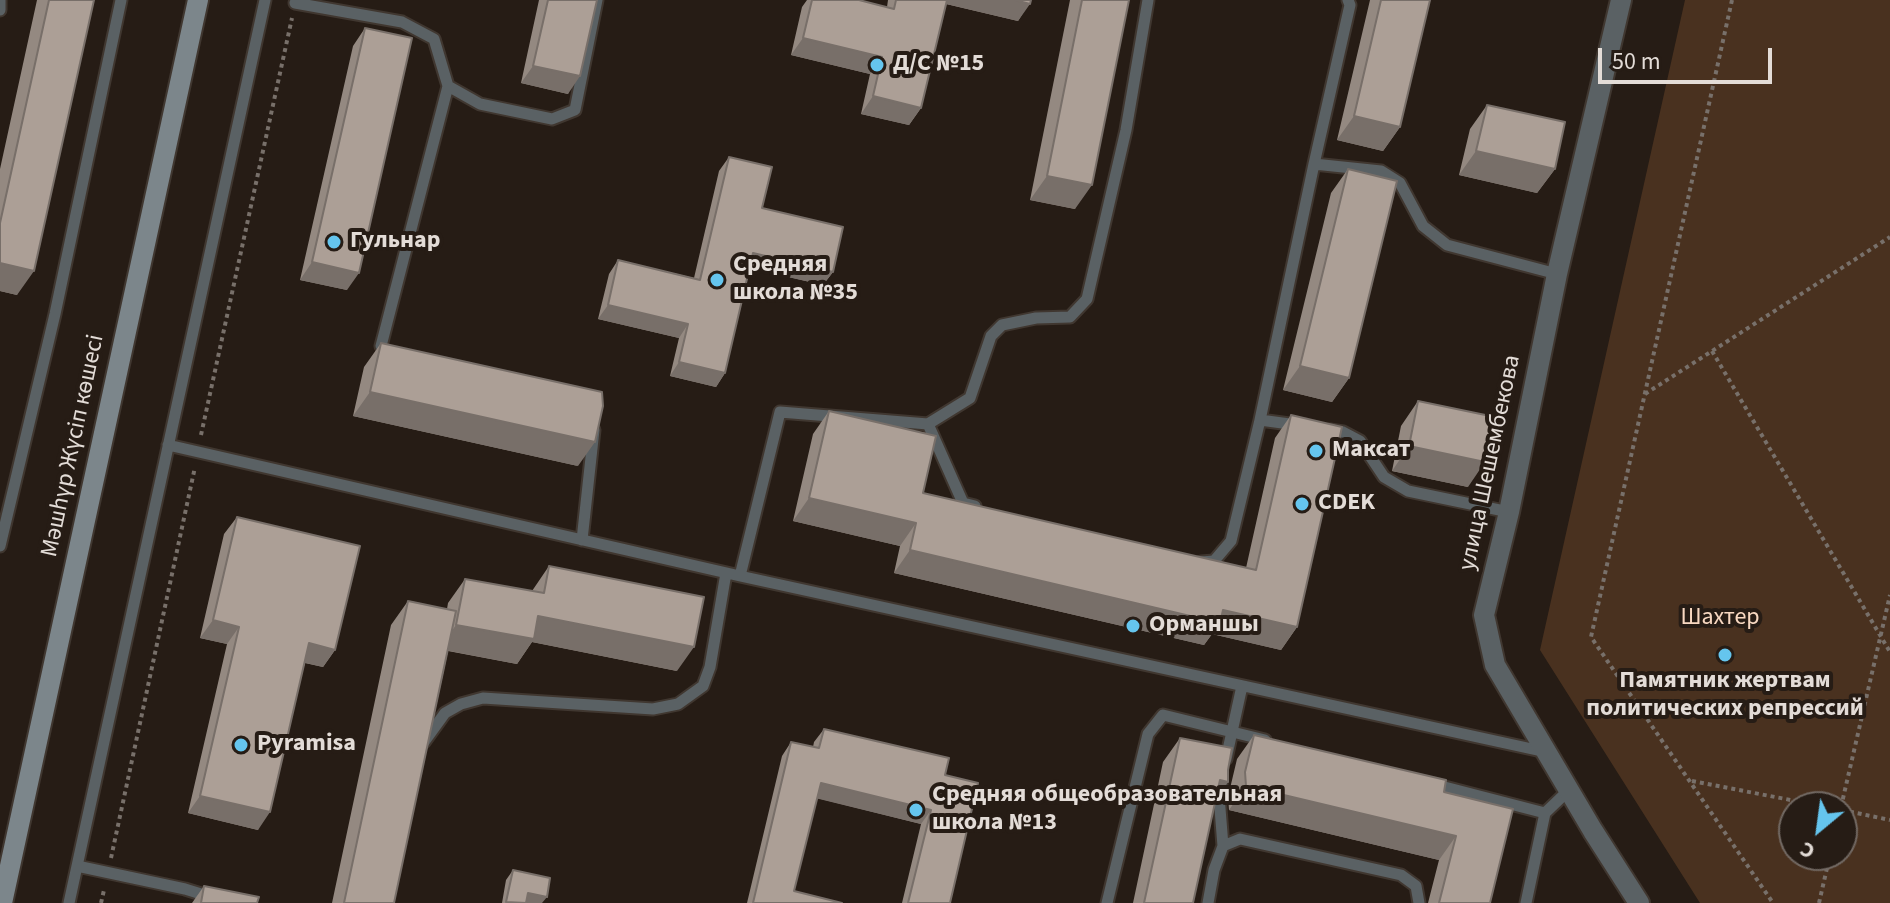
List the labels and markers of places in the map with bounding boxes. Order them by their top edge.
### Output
place label: Д/С №15 [893,51,984,79]
marker: Д/С №15 [868,56,886,74]
place label: Гульнар [350,228,440,256]
marker: Гульнар [325,233,343,251]
place label: Средняя школа №35 [733,252,858,308]
marker: Средняя школа №35 [708,271,726,289]
place label: Максат [1332,437,1410,465]
marker: Максат [1307,442,1325,460]
place label: CDEK [1318,490,1375,518]
marker: CDEK [1293,495,1311,513]
place label: Орманшы [1149,612,1259,640]
marker: Орманшы [1124,617,1142,635]
marker: Памятник жертвам политических репрессий [1716,646,1734,664]
place label: Памятник жертвам политических репрессий [1586,668,1864,724]
place label: Pyramisa [257,731,356,759]
marker: Pyramisa [232,736,250,754]
place label: Средняя общеобразовательная школа №13 [932,782,1282,838]
marker: Средняя общеобразовательная школа №13 [907,801,925,819]

